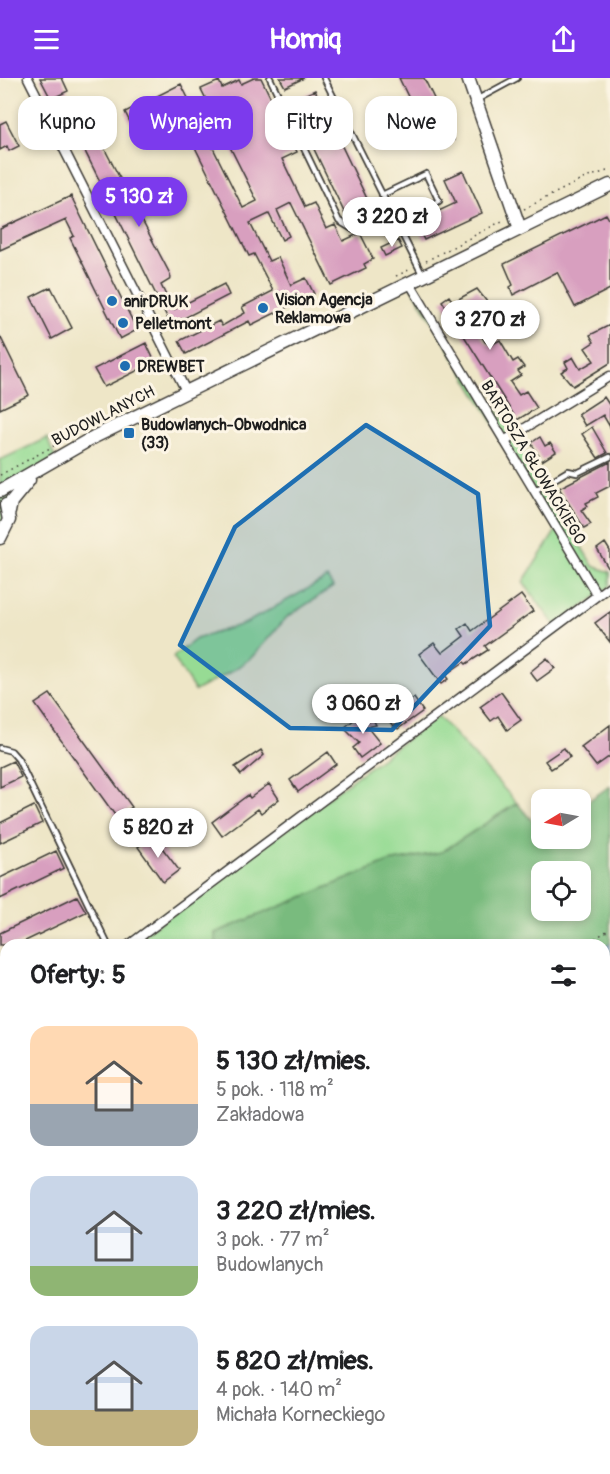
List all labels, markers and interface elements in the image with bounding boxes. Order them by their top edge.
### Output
icon: menu [30,23,63,56]
text: Homiq [269,23,341,56]
icon: share [547,23,580,56]
chip: Kupno [18,96,117,150]
chip: Wynajem [129,96,253,150]
chip: Filtry [265,96,353,150]
chip: Nowe [365,96,457,150]
pin: 5 130 zł [77,177,201,228]
text: 5 130 zł [105,184,173,209]
pin: 3 220 zł [330,197,454,248]
text: 3 220 zł [356,204,428,229]
place label: Vision Agencja Reklamowa [275,290,373,328]
place label: anirDRUK [124,292,188,312]
marker: anirDRUK [105,294,119,308]
pin: 3 270 zł [428,300,552,351]
marker: Vision Agencja Reklamowa [256,301,270,315]
text: 3 270 zł [455,307,525,332]
place label: Pelletmont [135,314,212,334]
marker: Pelletmont [116,316,130,330]
place label: DREWBET [137,357,205,377]
marker: DREWBET [118,359,132,373]
street label: BARTOSZA GŁOWACKIEGO [476,377,590,548]
street label: BUDOWLANYCH [49,381,158,450]
place label: Budowlanych-Obwodnica (33) [141,415,307,453]
marker: Budowlanych-Obwodnica (33) [122,426,136,440]
pin: 3 060 zł [301,684,425,735]
text: 3 060 zł [326,691,400,716]
north arrow [531,789,591,849]
map controls [531,789,591,921]
pin: 5 820 zł [96,808,220,859]
text: 5 820 zł [123,815,193,840]
button: locate [531,861,591,921]
text: Oferty: 5 [30,959,126,991]
icon: filters [547,959,580,992]
text: 5 130 zł/mies. [216,1045,371,1077]
icon: home [78,1050,150,1122]
text: 5 pok. · 118 m² [216,1077,334,1102]
text: Zakładowa [216,1102,304,1127]
text: 3 220 zł/mies. [216,1195,376,1227]
icon: home [78,1200,150,1272]
text: 3 pok. · 77 m² [216,1227,330,1252]
text: Budowlanych [216,1252,323,1277]
text: 5 820 zł/mies. [216,1345,374,1377]
icon: home [78,1350,150,1422]
text: 4 pok. · 140 m² [216,1377,342,1402]
text: Michała Korneckiego [216,1402,385,1427]

